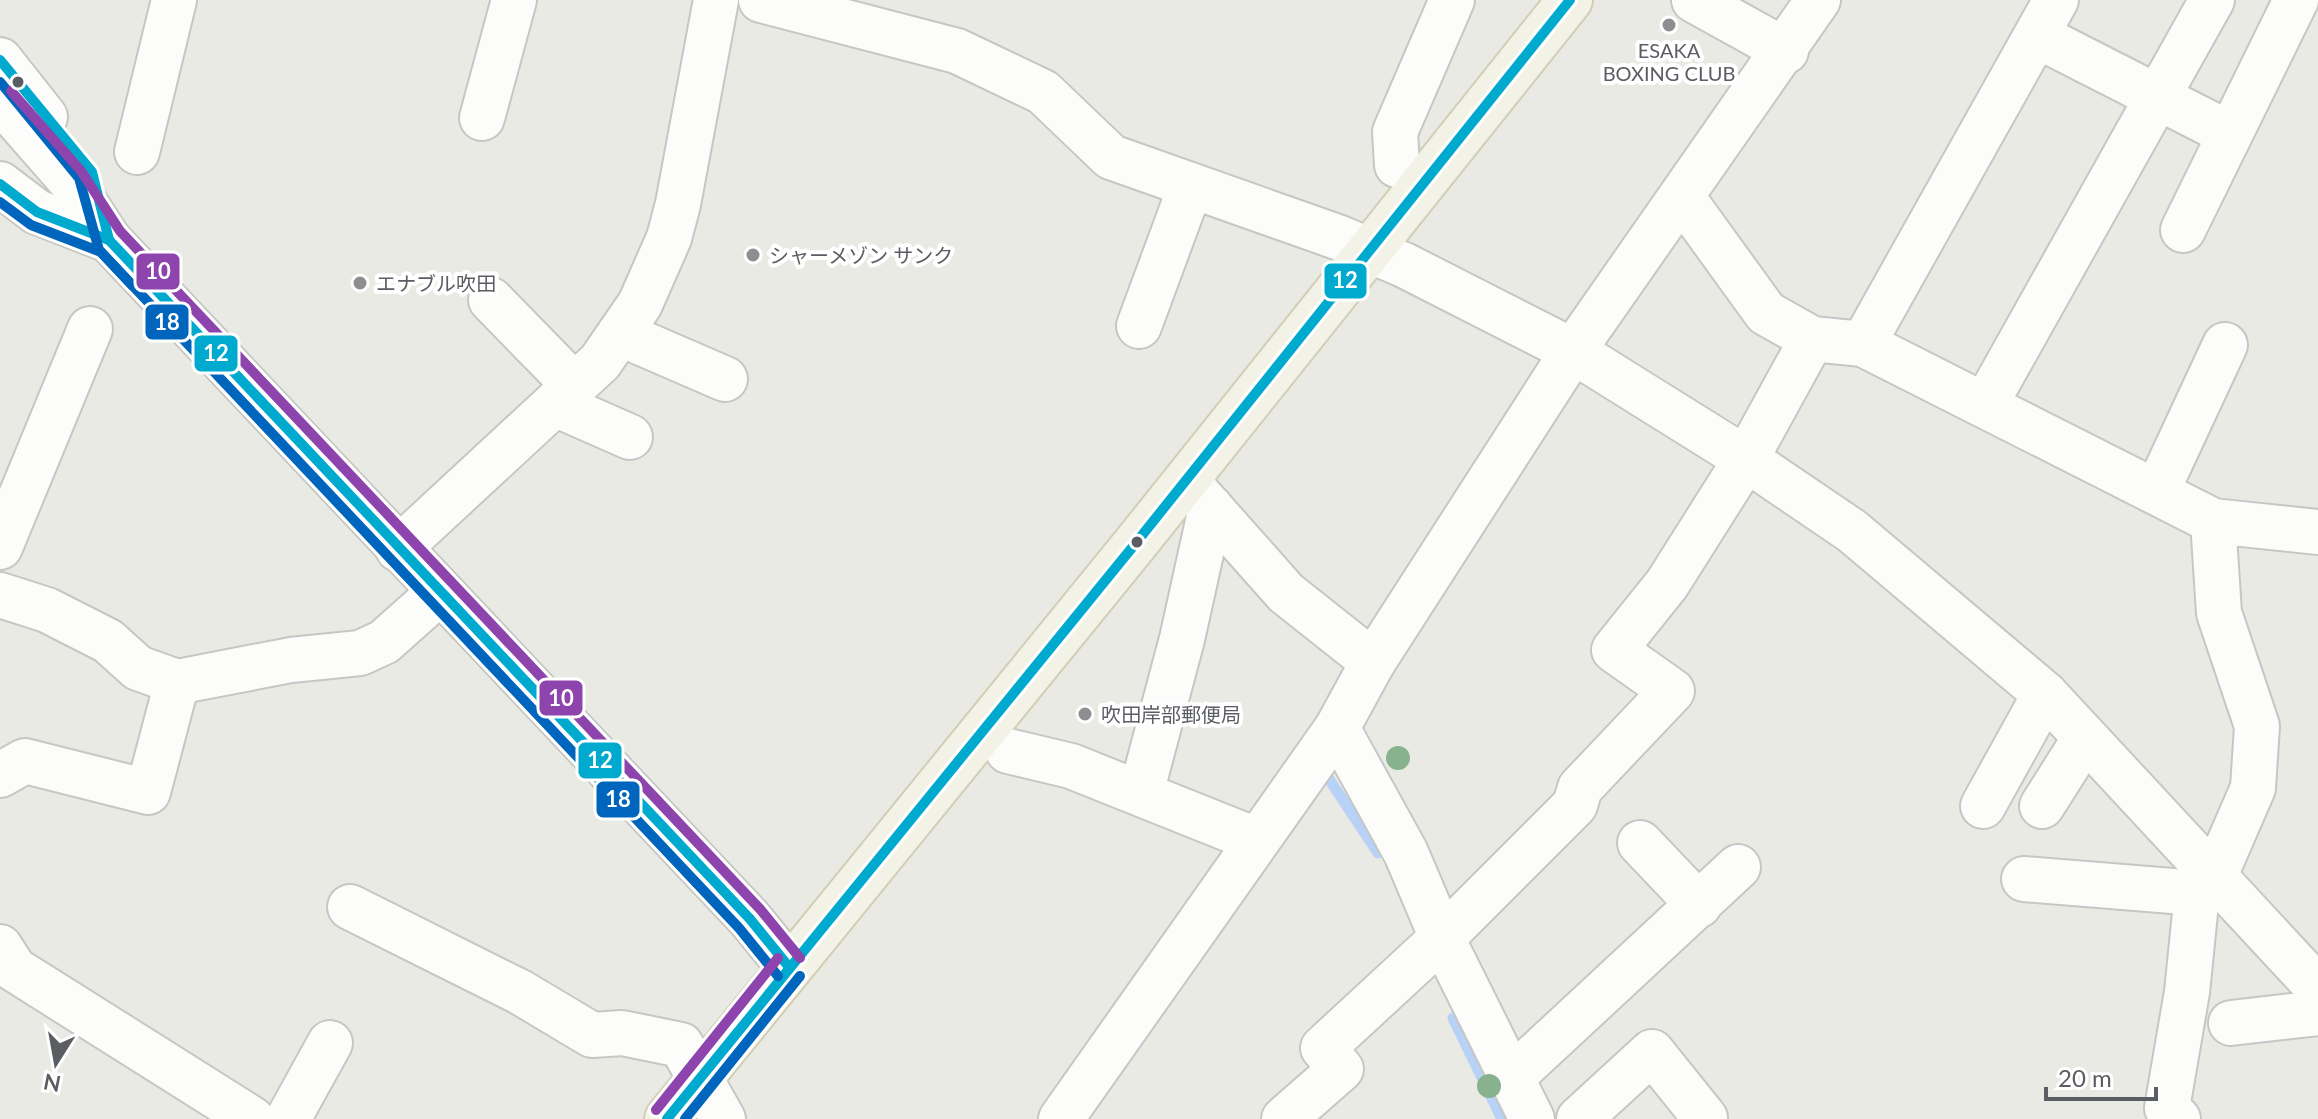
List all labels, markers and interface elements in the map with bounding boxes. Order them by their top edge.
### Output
marker: ESAKA BOXING CLUB [1660,16,1678,34]
place label: ESAKA BOXING CLUB [1603,38,1735,85]
unlabelled marker [10,74,26,90]
place label: シャーメゾン サンク [769,243,953,267]
marker: シャーメゾン サンク [744,246,762,264]
line badge: 10 [135,252,181,291]
text: 10 [145,257,171,284]
line badge: 12 [1323,262,1368,300]
text: 12 [1332,266,1358,293]
place label: エナブル吹田 [376,271,496,295]
marker: エナブル吹田 [351,274,369,292]
line badge: 18 [144,303,190,341]
text: 18 [154,308,180,335]
line badge: 12 [193,334,239,373]
text: 12 [203,339,229,366]
unlabelled marker [1129,534,1145,550]
line badge: 10 [538,679,584,717]
text: 10 [548,684,574,711]
place label: 吹田岸部郵便局 [1101,702,1241,726]
marker: 吹田岸部郵便局 [1076,705,1094,723]
line badge: 12 [577,741,623,780]
text: 12 [587,746,613,773]
line badge: 18 [595,780,641,819]
text: 18 [605,785,631,812]
north arrow [16,1023,96,1103]
scale bar [2046,1051,2156,1101]
text: 20 m [2058,1063,2112,1092]
text: N [41,1068,63,1098]

